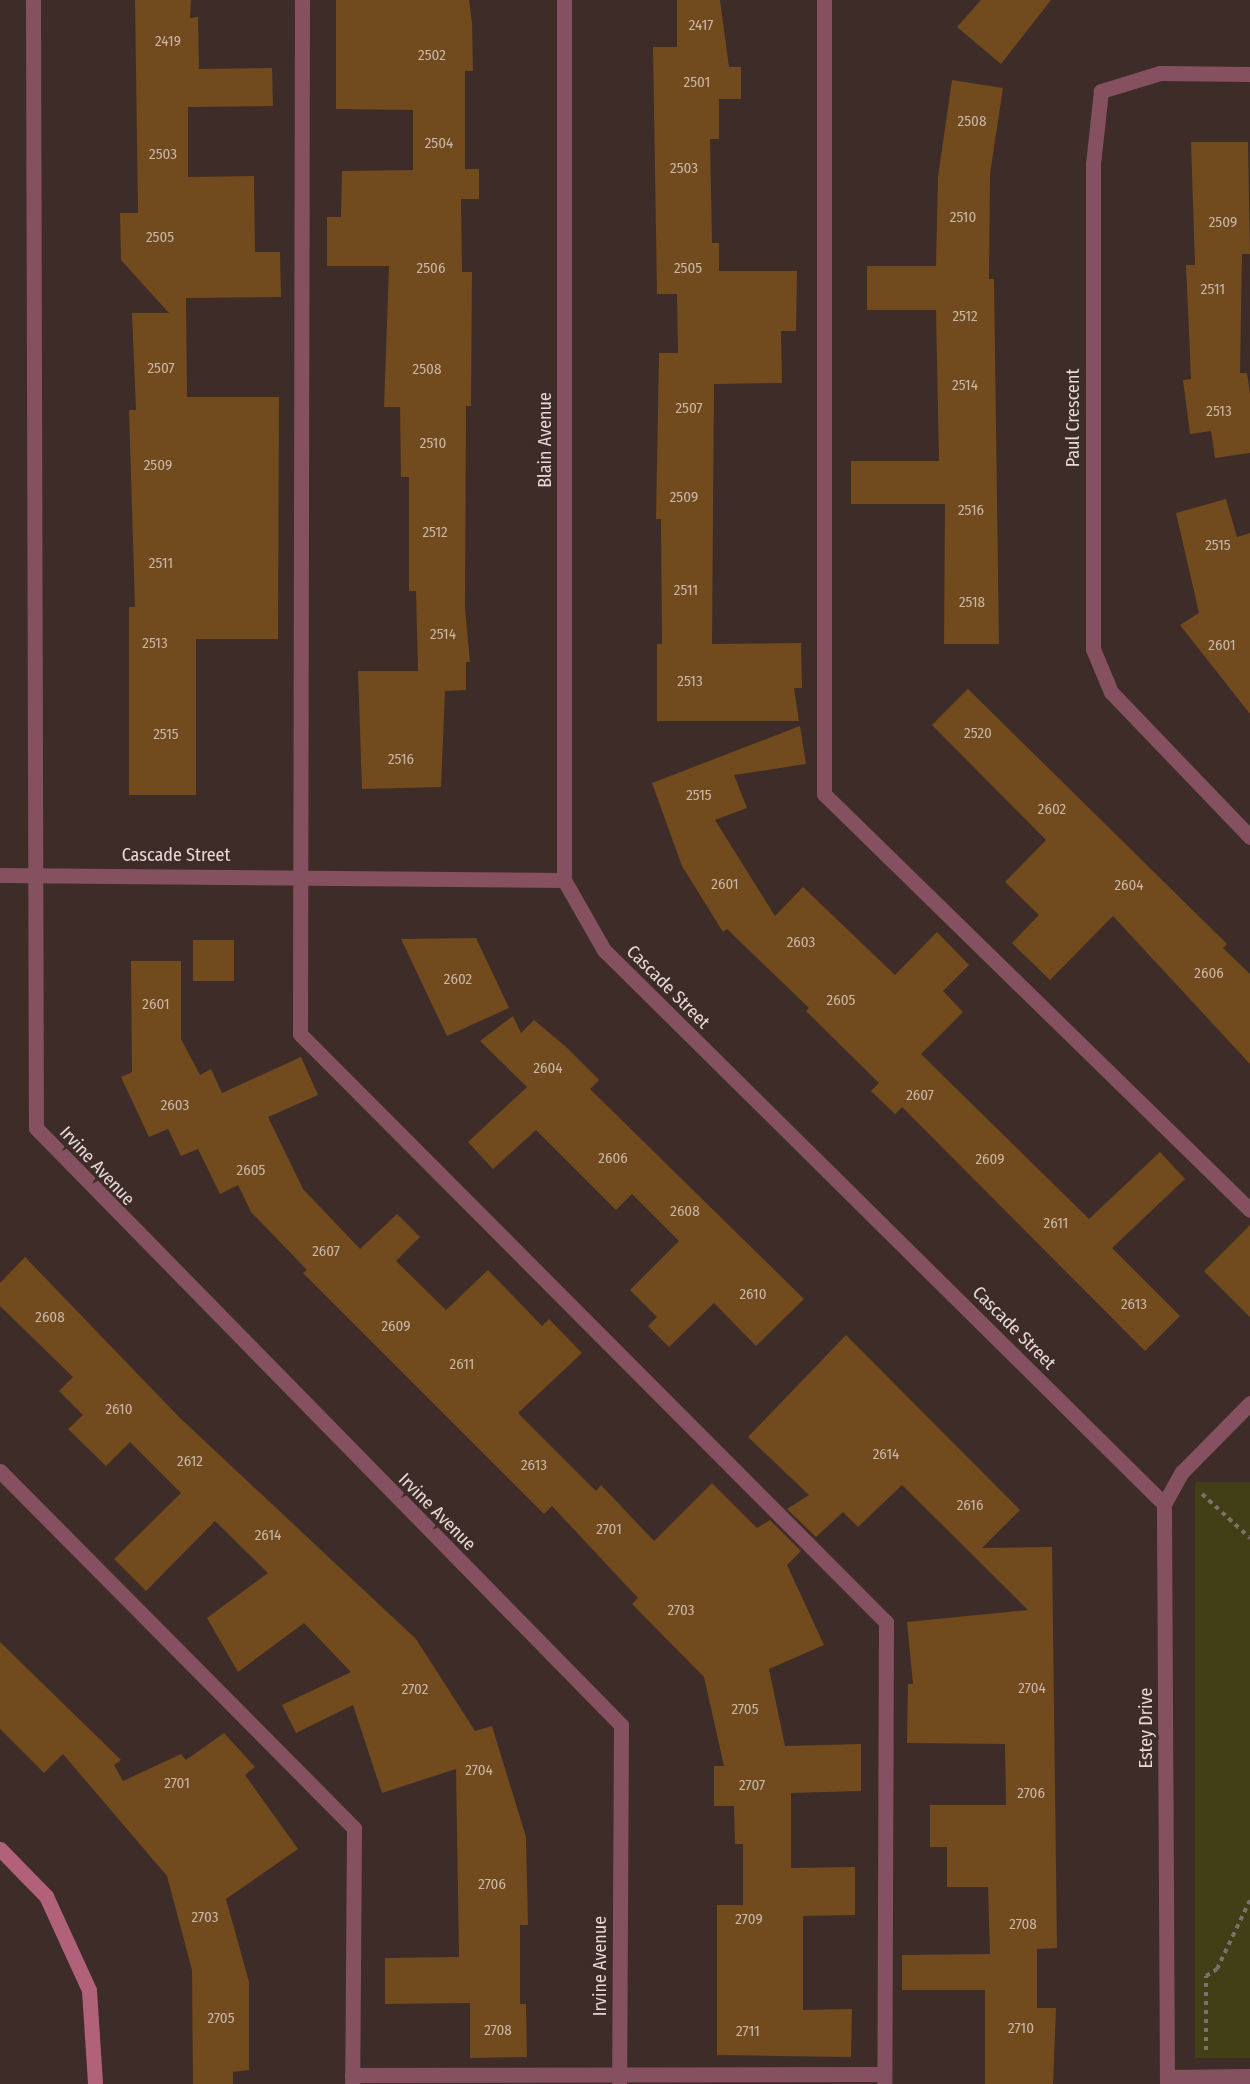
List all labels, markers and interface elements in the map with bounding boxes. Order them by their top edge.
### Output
house number: 2417 [689,17,713,35]
house number: 2419 [155,33,181,51]
house number: 2502 [418,47,446,65]
house number: 2501 [684,74,710,92]
house number: 2508 [958,113,986,131]
house number: 2504 [425,135,453,153]
house number: 2503 [149,146,177,164]
house number: 2503 [670,160,698,178]
house number: 2510 [950,209,976,227]
house number: 2509 [1209,214,1237,232]
house number: 2505 [146,229,174,247]
house number: 2506 [417,260,445,278]
house number: 2505 [674,260,702,278]
house number: 2511 [1201,281,1225,299]
house number: 2512 [952,308,978,326]
house number: 2507 [147,360,175,378]
house number: 2508 [413,361,441,379]
street label: Paul Crescent [1062,369,1084,467]
house number: 2514 [952,377,978,395]
street label: Blain Avenue [534,392,556,488]
house number: 2507 [675,400,703,418]
house number: 2513 [1206,403,1232,421]
house number: 2510 [420,435,446,453]
house number: 2509 [144,457,172,475]
house number: 2509 [670,489,698,507]
house number: 2516 [958,502,984,520]
house number: 2512 [422,524,448,542]
house number: 2515 [1205,537,1231,555]
house number: 2511 [149,555,173,573]
house number: 2511 [674,582,698,600]
house number: 2518 [959,594,985,612]
house number: 2514 [430,626,456,644]
house number: 2513 [142,635,168,653]
house number: 2601 [1208,637,1236,655]
house number: 2513 [677,673,703,691]
house number: 2520 [964,725,992,743]
house number: 2515 [153,726,179,744]
house number: 2516 [388,751,414,769]
house number: 2515 [686,787,712,805]
house number: 2602 [1038,801,1066,819]
street label: Cascade Street [122,844,230,866]
house number: 2601 [711,876,739,894]
house number: 2604 [1114,877,1144,895]
house number: 2603 [787,934,815,952]
street label: Cascade Street [622,941,714,1033]
house number: 2606 [1194,965,1224,983]
house number: 2602 [444,971,472,989]
house number: 2605 [827,992,855,1010]
house number: 2601 [142,996,170,1014]
house number: 2604 [533,1060,563,1078]
house number: 2607 [906,1087,934,1105]
house number: 2603 [161,1097,189,1115]
street label: Irvine Avenue [55,1122,139,1210]
house number: 2606 [598,1150,628,1168]
house number: 2609 [975,1151,1005,1169]
house number: 2605 [237,1162,265,1180]
house number: 2608 [670,1203,700,1221]
house number: 2611 [1044,1215,1068,1233]
house number: 2607 [312,1243,340,1261]
street label: Cascade Street [968,1282,1060,1374]
house number: 2610 [739,1286,767,1304]
house number: 2613 [1121,1296,1147,1314]
house number: 2608 [35,1309,65,1327]
house number: 2609 [381,1318,411,1336]
house number: 2611 [450,1356,474,1374]
house number: 2610 [105,1401,133,1419]
house number: 2614 [873,1446,899,1464]
house number: 2612 [177,1453,203,1471]
house number: 2613 [521,1457,547,1475]
street label: Irvine Avenue [394,1469,480,1555]
house number: 2616 [957,1497,983,1515]
house number: 2701 [596,1521,622,1539]
house number: 2614 [255,1527,281,1545]
house number: 2703 [668,1602,694,1620]
house number: 2704 [1018,1680,1046,1698]
house number: 2702 [402,1681,428,1699]
street label: Estey Drive [1135,1688,1157,1768]
house number: 2705 [731,1701,759,1719]
house number: 2704 [465,1762,493,1780]
house number: 2701 [164,1775,190,1793]
house number: 2707 [739,1777,765,1795]
house number: 2706 [1017,1785,1045,1803]
house number: 2706 [478,1876,506,1894]
house number: 2703 [192,1909,218,1927]
house number: 2709 [735,1911,763,1929]
street label: Irvine Avenue [589,1916,611,2016]
house number: 2708 [1009,1916,1037,1934]
house number: 2705 [207,2010,235,2028]
house number: 2710 [1008,2020,1034,2038]
house number: 2708 [484,2022,512,2040]
house number: 2711 [736,2023,760,2041]

